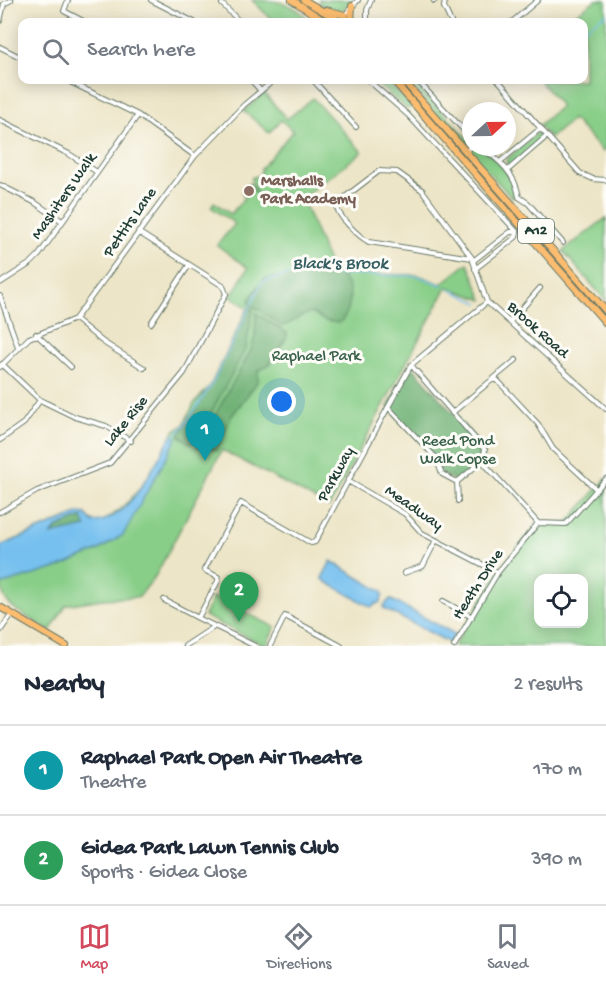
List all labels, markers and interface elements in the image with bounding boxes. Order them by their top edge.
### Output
search box [18,18,588,84]
icon: search [39,35,72,68]
text: Search here [87,38,195,64]
north arrow [462,102,516,156]
street label: Mashiters Walk [28,149,103,244]
place label: Marshalls Park Academy [260,173,356,210]
street label: Pettits Lane [100,184,162,262]
marker: Marshalls Park Academy [242,184,256,198]
road number: A12 [518,219,554,243]
water label: Black's Brook [292,254,389,275]
street label: Brook Road [502,298,573,365]
park label: Raphael Park [272,348,362,367]
your location [267,387,296,416]
street label: Lake Rise [101,392,154,451]
pin: 1 [186,412,224,461]
park label: Reed Pond Walk Copse [420,433,497,470]
street label: Parkway [314,444,360,507]
street label: Meadway [380,482,446,536]
street label: Heath Drive [449,546,509,624]
pin: 2 [220,572,258,622]
map controls [534,574,588,628]
button: locate [534,574,588,628]
text: Nearby [24,670,105,701]
text: 2 results [513,674,582,697]
text: Raphael Park Open Air Theatre [81,746,362,772]
text: 1 [39,759,48,782]
text: 170 m [533,759,582,782]
text: Theatre [81,772,146,795]
text: Gidea Park Lawn Tennis Club [81,836,339,862]
text: 2 [39,849,48,872]
text: 390 m [531,849,582,872]
text: Sports · Gidea Close [81,862,247,885]
tab: Map [78,920,111,975]
tab: Directions [266,920,332,975]
tab: Saved [487,920,528,975]

